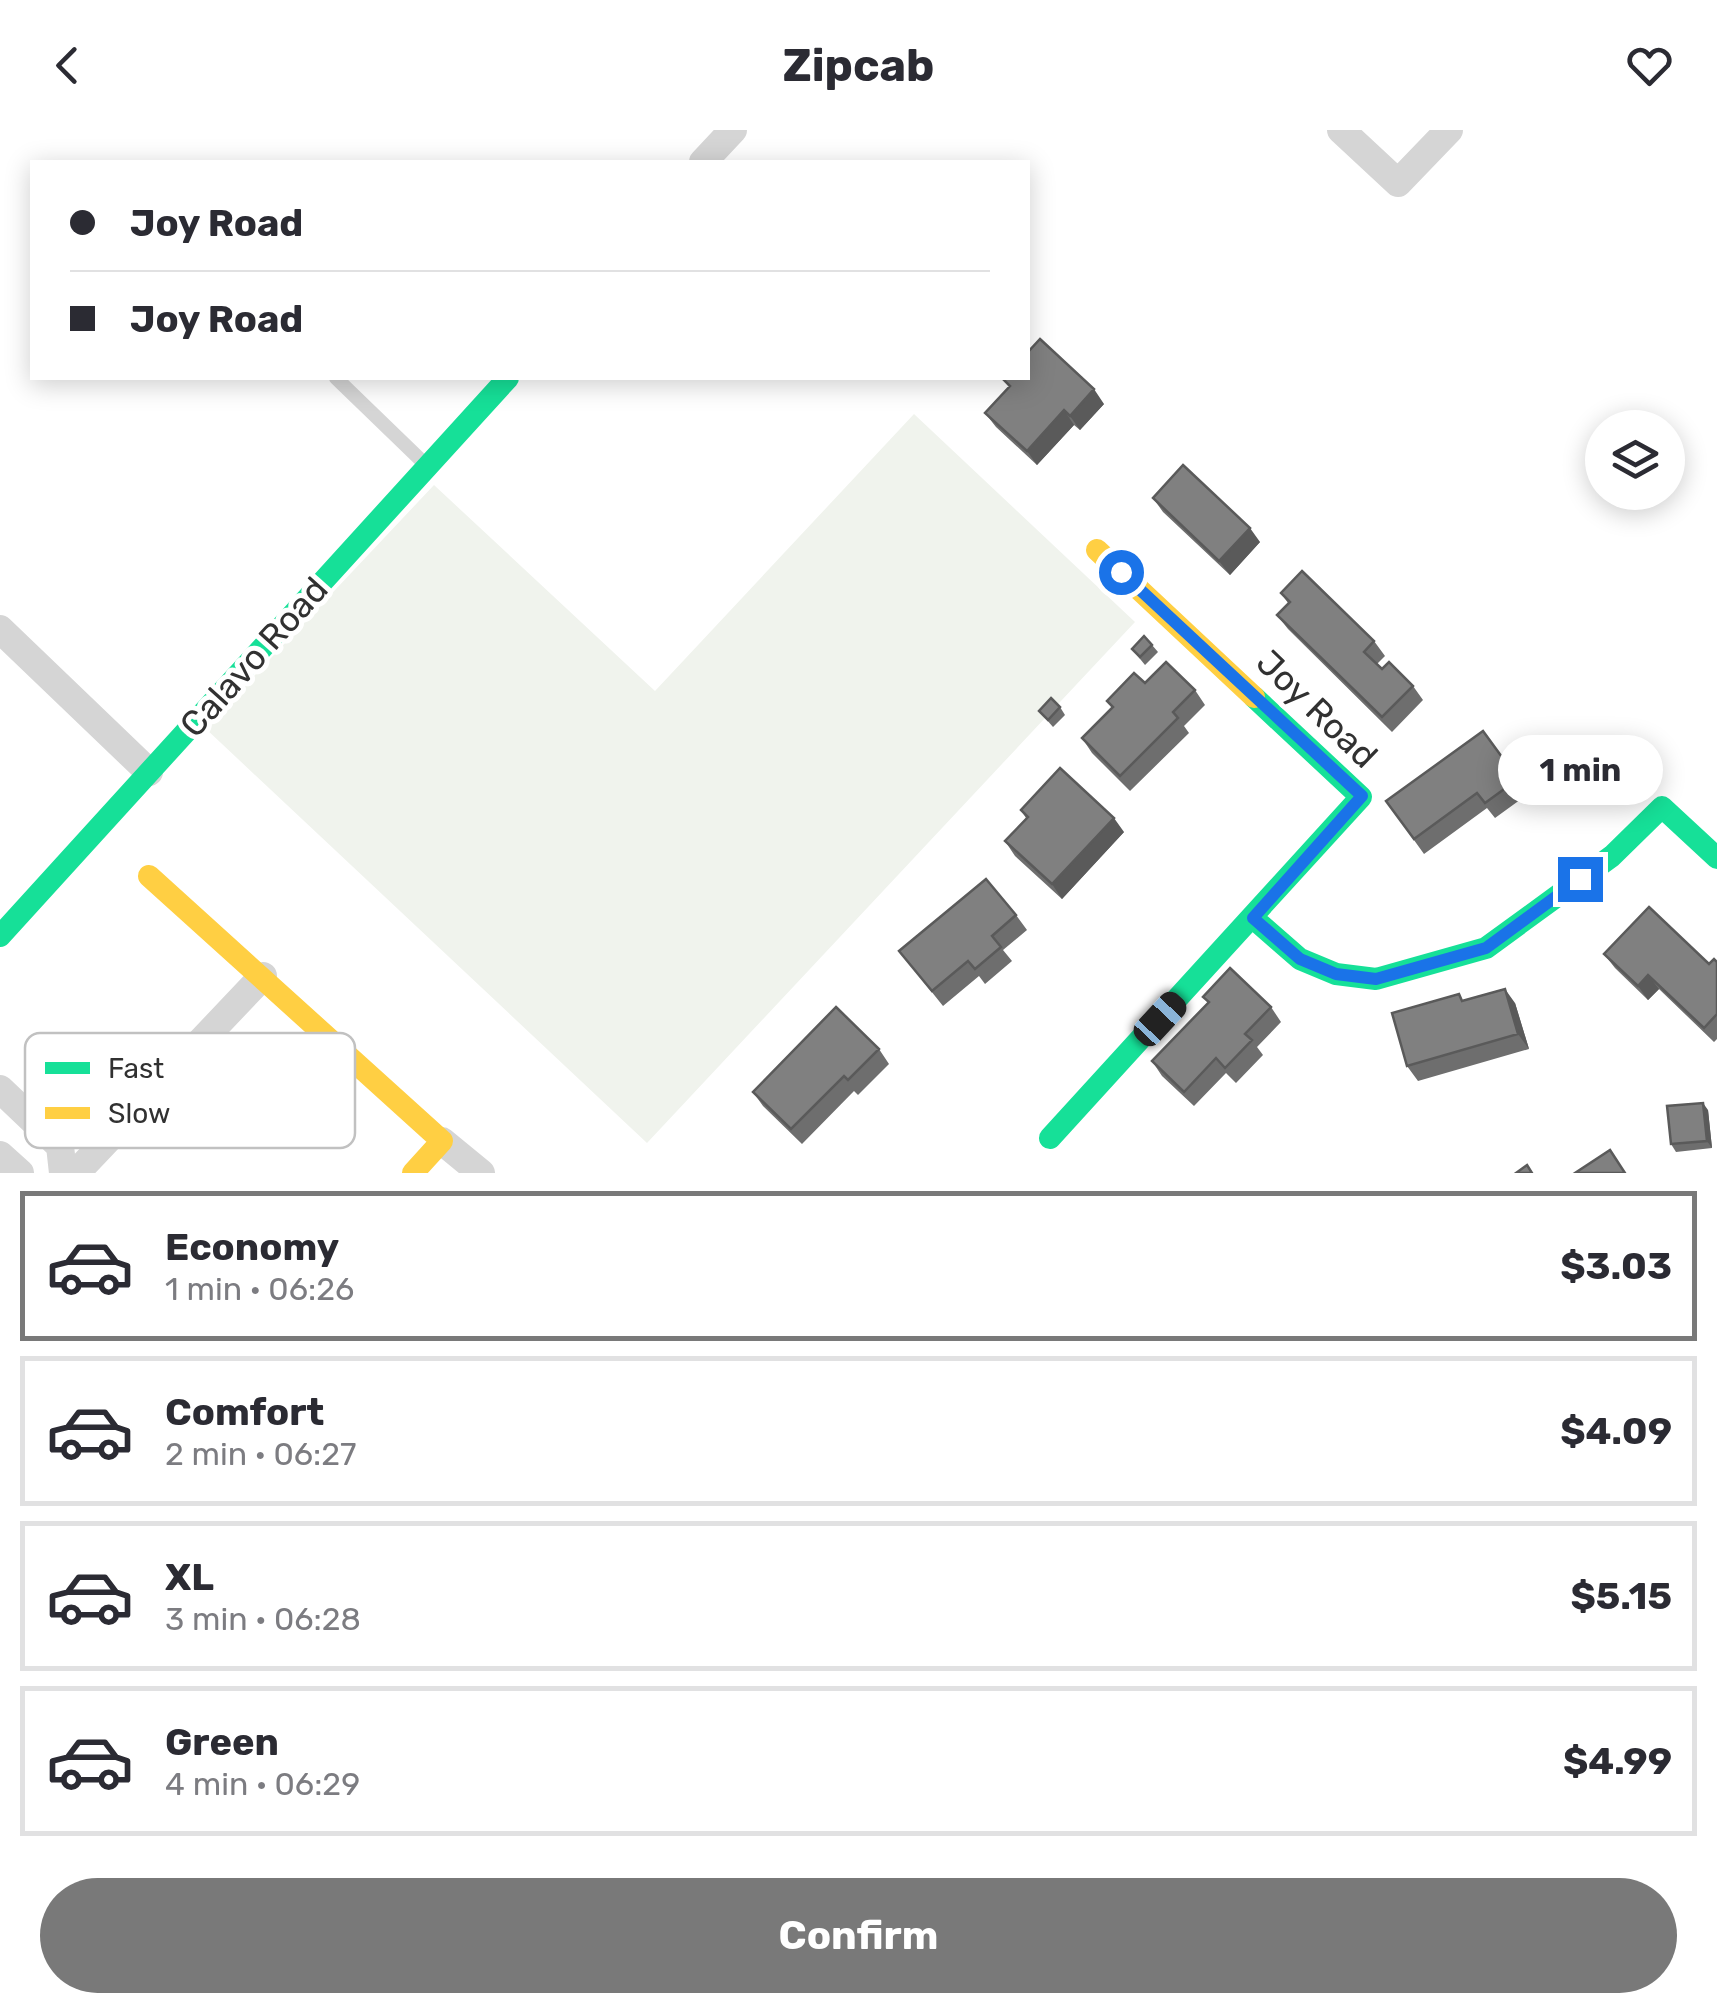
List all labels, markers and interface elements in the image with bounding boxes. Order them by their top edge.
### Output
icon: back [40,38,95,93]
icon: heart [1622,38,1677,93]
text: Zipcab [782,39,935,92]
text: Joy Road [130,200,303,246]
text: Joy Road [130,296,303,342]
map controls [1585,410,1685,510]
button: layers [1585,410,1685,510]
route start [1099,550,1144,595]
street label: Calavo Road [171,568,337,746]
street label: Joy Road [1248,641,1386,777]
callout: 1 min [1498,734,1662,804]
text: 1 min [1540,751,1621,789]
route end [1558,857,1603,902]
car [1129,987,1191,1051]
legend [25,1033,355,1148]
text: Fast [108,1052,164,1085]
text: Slow [108,1097,170,1130]
icon: car [45,1221,135,1311]
text: Economy [165,1224,339,1270]
text: $3.03 [1560,1243,1672,1289]
text: 1 min · 06:26 [165,1270,354,1308]
icon: car [45,1386,135,1476]
text: Comfort [165,1389,324,1435]
text: $4.09 [1560,1408,1672,1454]
text: 2 min · 06:27 [165,1435,356,1473]
icon: car [45,1551,135,1641]
text: XL [165,1554,214,1600]
text: $5.15 [1570,1573,1672,1619]
text: 3 min · 06:28 [165,1600,361,1638]
icon: car [45,1716,135,1806]
text: Green [165,1719,279,1765]
text: $4.99 [1563,1738,1672,1784]
text: 4 min · 06:29 [165,1765,360,1803]
button: Confirm [40,1878,1677,1993]

